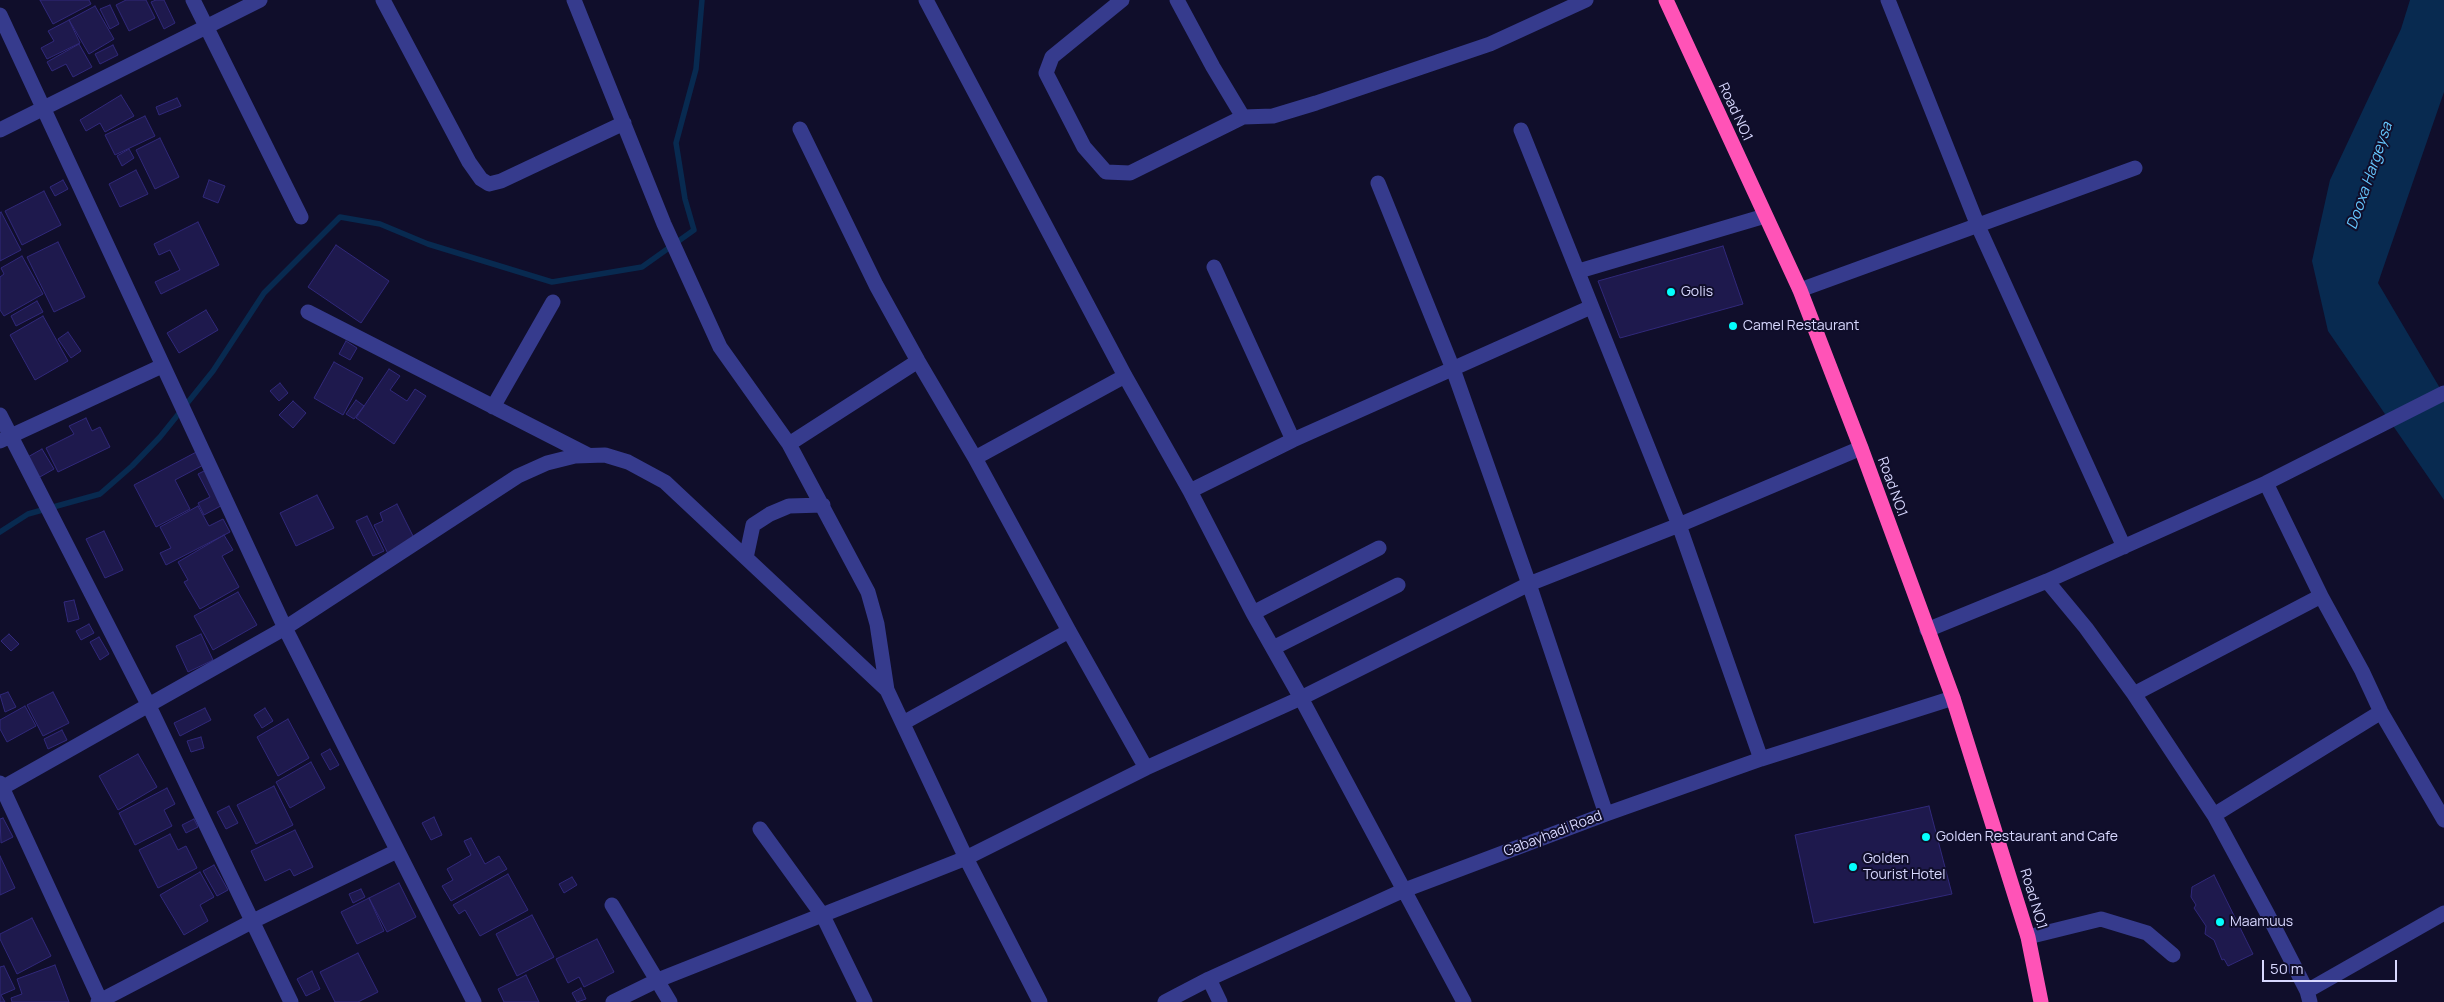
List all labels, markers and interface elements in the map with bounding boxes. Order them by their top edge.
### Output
street label: Road NO.1 [1714,80,1756,144]
water label: Dooxa Hargeysa [2343,120,2397,232]
place label: Golis [1681,284,1713,300]
marker: Golis [1665,286,1677,298]
place label: Camel Restaurant [1743,318,1859,334]
marker: Camel Restaurant [1727,320,1739,332]
street label: Road NO.1 [1873,455,1911,519]
street label: Gabayhadi Road [1501,807,1605,861]
place label: Golden Restaurant and Cafe [1936,829,2118,845]
marker: Golden Restaurant and Cafe [1920,831,1932,843]
place label: Golden Tourist Hotel [1863,851,1946,884]
marker: Golden Tourist Hotel [1847,861,1859,873]
street label: Road NO.1 [2016,867,2050,931]
place label: Maamuus [2230,914,2293,930]
marker: Maamuus [2214,916,2226,928]
scale bar [2264,950,2399,982]
text: 50 m [2270,958,2304,979]

